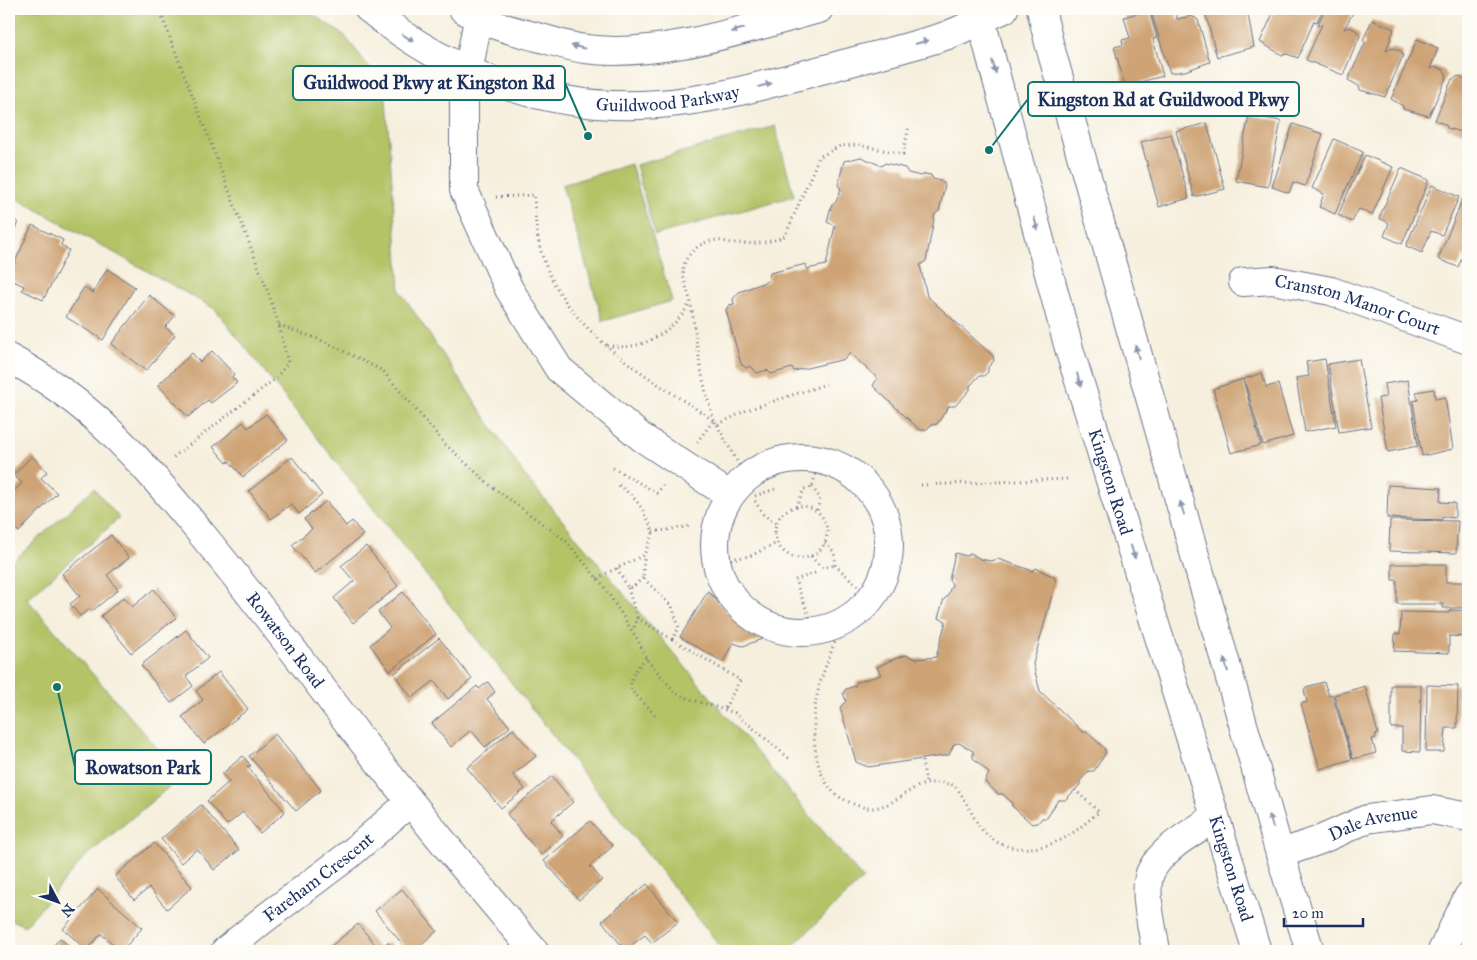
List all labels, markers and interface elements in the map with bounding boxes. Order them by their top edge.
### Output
one-way arrow [731,26,746,34]
one-way arrow [402,33,415,42]
one-way arrow [914,38,929,46]
one-way arrow [571,43,586,51]
one-way arrow [990,59,998,74]
callout: Guildwood Pkwy at Kingston Rd [293,66,565,100]
text: Guildwood Pkwy at Kingston Rd [303,71,555,95]
street label: Guildwood Parkway [595,80,742,116]
one-way arrow [757,81,772,89]
callout: Kingston Rd at Guildwood Pkwy [1028,82,1299,116]
text: Kingston Rd at Guildwood Pkwy [1037,88,1290,112]
one-way arrow [1032,216,1040,231]
street label: Cranston Manor Court [1273,270,1444,340]
one-way arrow [1133,344,1141,360]
one-way arrow [1076,373,1084,388]
street label: Kingston Road [1084,426,1137,538]
one-way arrow [1177,501,1185,516]
one-way arrow [1129,545,1137,560]
street label: Rowatson Road [242,588,329,692]
one-way arrow [1222,657,1230,672]
callout: Rowatson Park [75,750,211,784]
text: Rowatson Park [85,756,202,779]
street label: Dale Avenue [1325,801,1419,846]
street label: Kingston Road [1204,812,1258,924]
one-way arrow [1266,813,1274,828]
street label: Fareham Crescent [259,827,379,927]
north arrow [32,878,82,928]
scale bar [1284,895,1363,927]
text: N [57,900,78,920]
text: 20 m [1292,904,1324,922]

